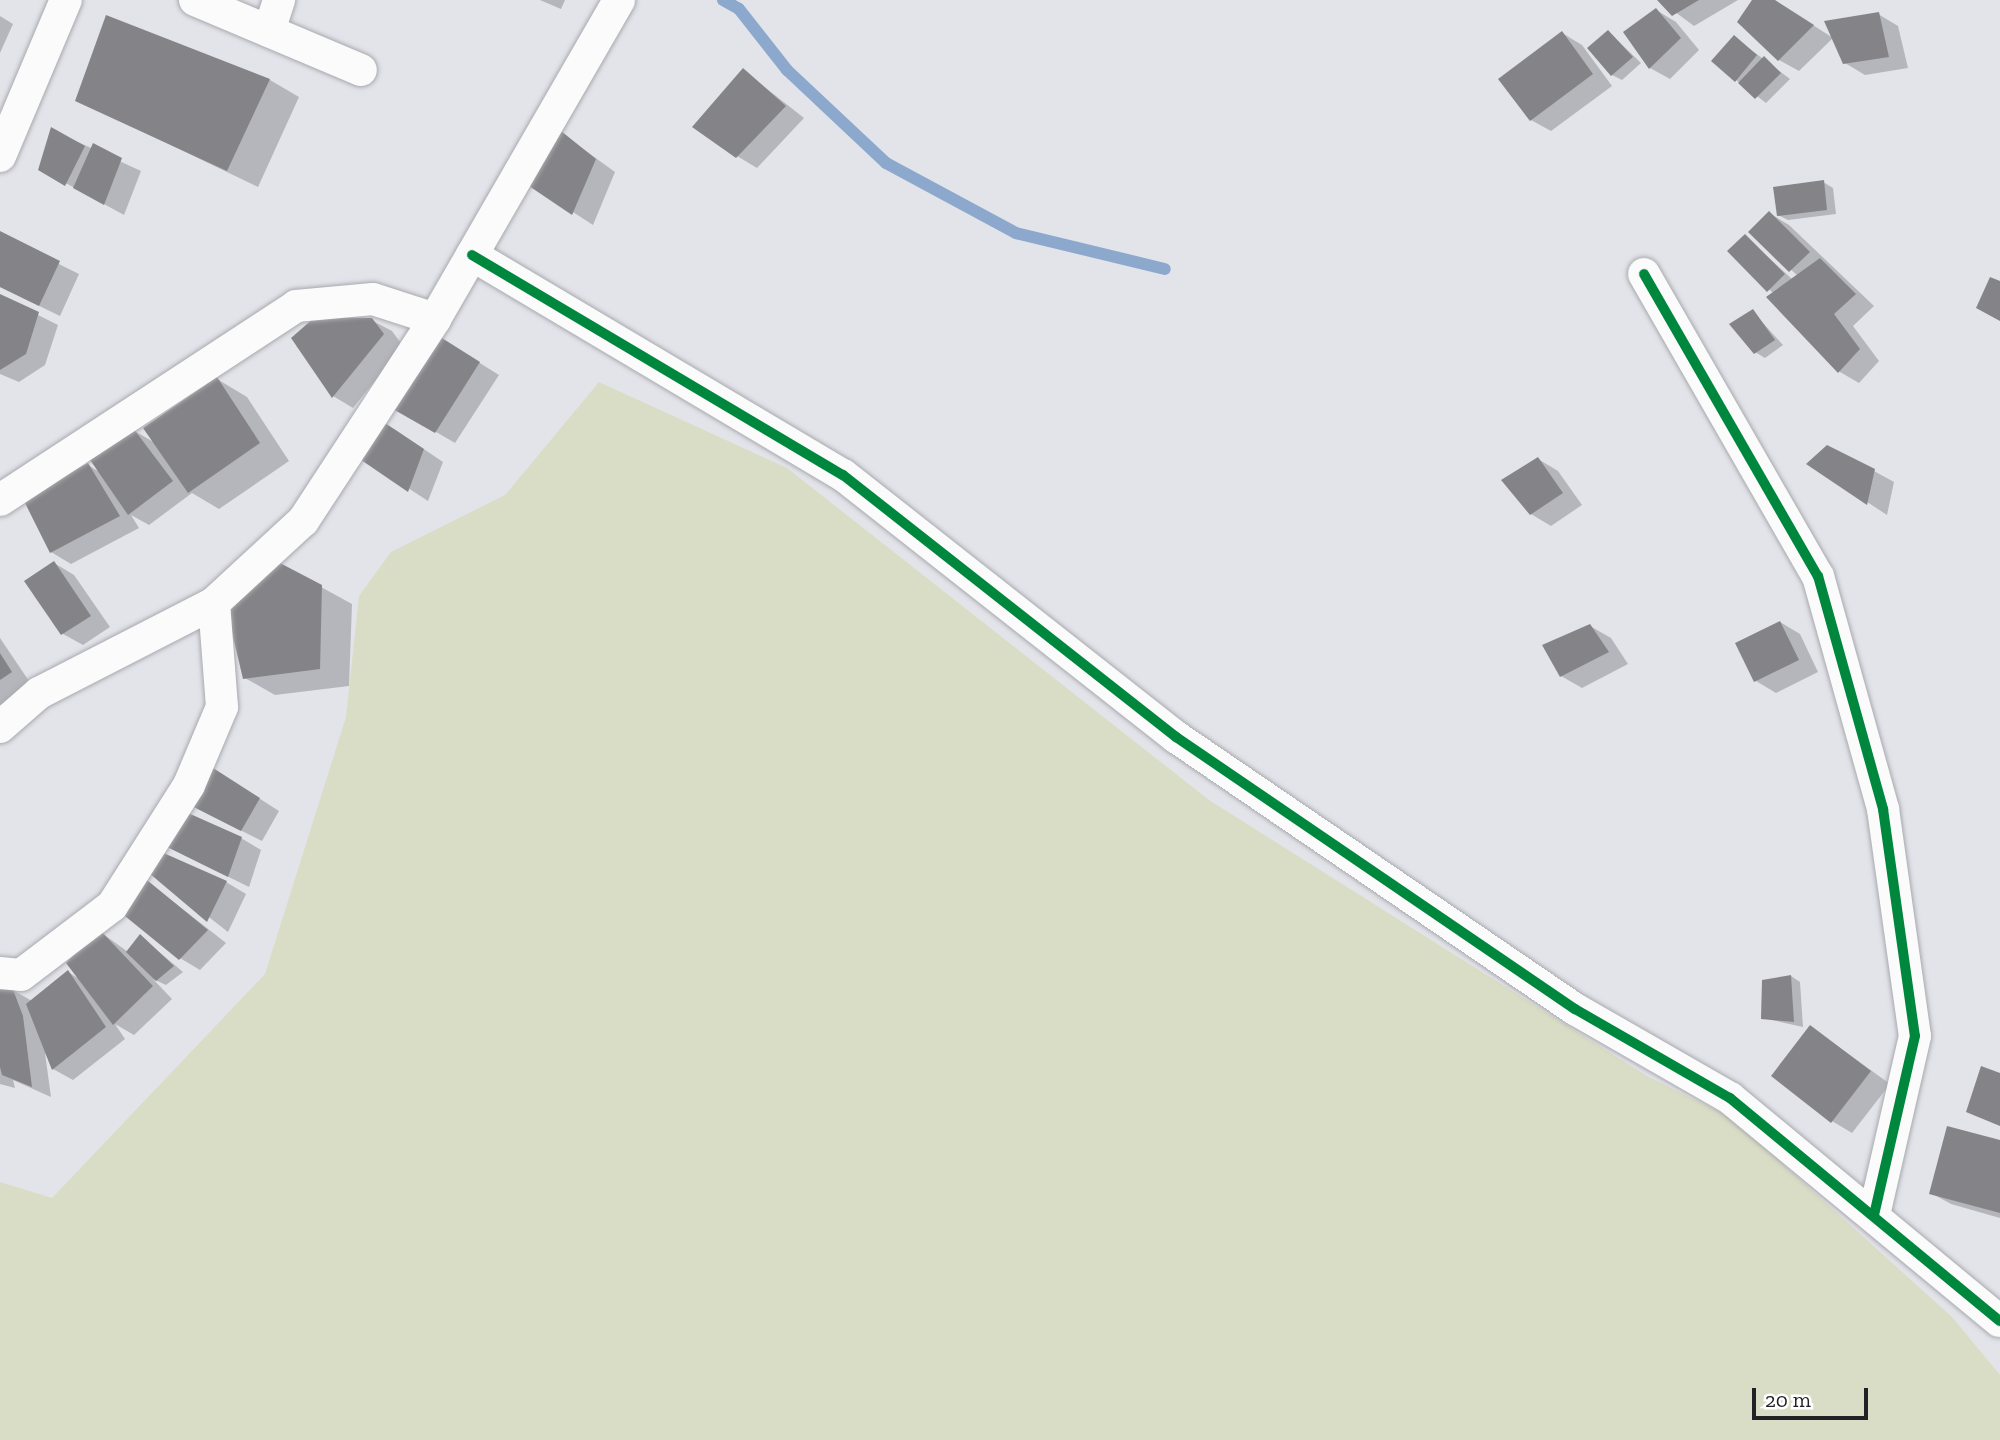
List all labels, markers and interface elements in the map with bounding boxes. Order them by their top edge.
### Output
scale bar [1755,1374,1870,1418]
text: 20 m [1765,1387,1811,1412]

